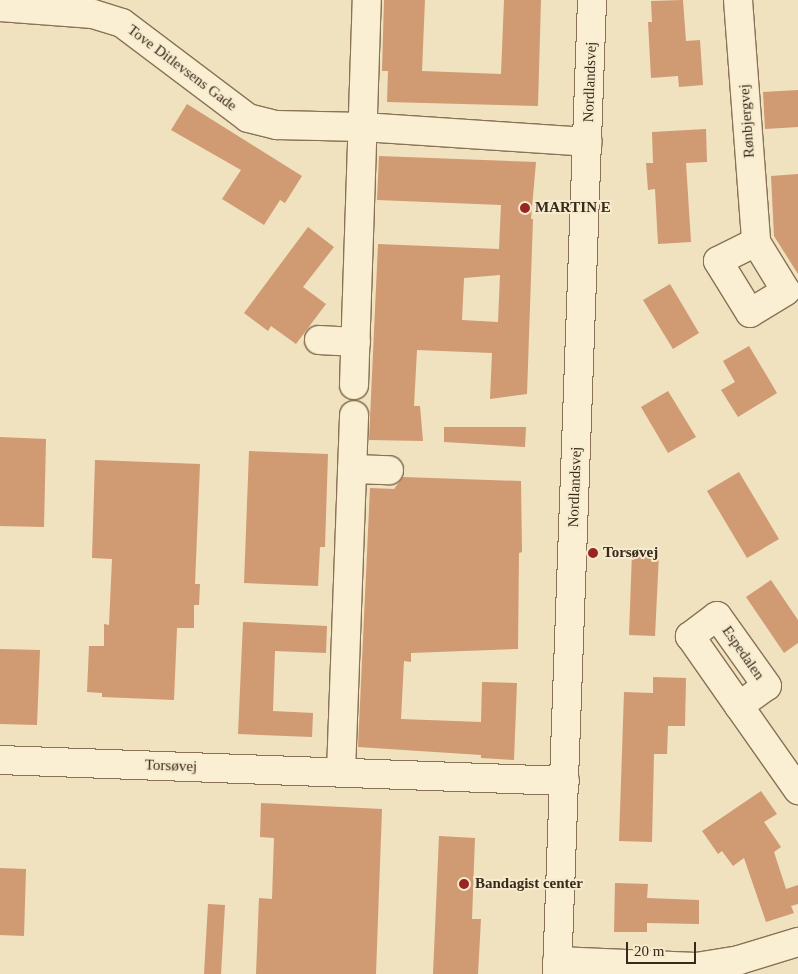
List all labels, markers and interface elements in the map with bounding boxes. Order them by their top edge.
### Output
street label: Tove Ditlevsens Gade [124,21,240,115]
street label: Nordlandsvej [580,41,600,123]
street label: Rønbjergvej [735,84,759,158]
place label: MARTIN E [535,199,611,217]
marker: MARTIN E [519,202,531,214]
street label: Nordlandsvej [565,446,585,528]
place label: Torsøvej [603,544,658,562]
marker: Torsøvej [587,547,599,559]
street label: Espedalen [718,623,768,683]
street label: Torsøvej [145,756,197,776]
place label: Bandagist center [475,875,583,893]
marker: Bandagist center [457,877,471,891]
scale bar [628,932,698,964]
text: 20 m [634,943,664,959]

